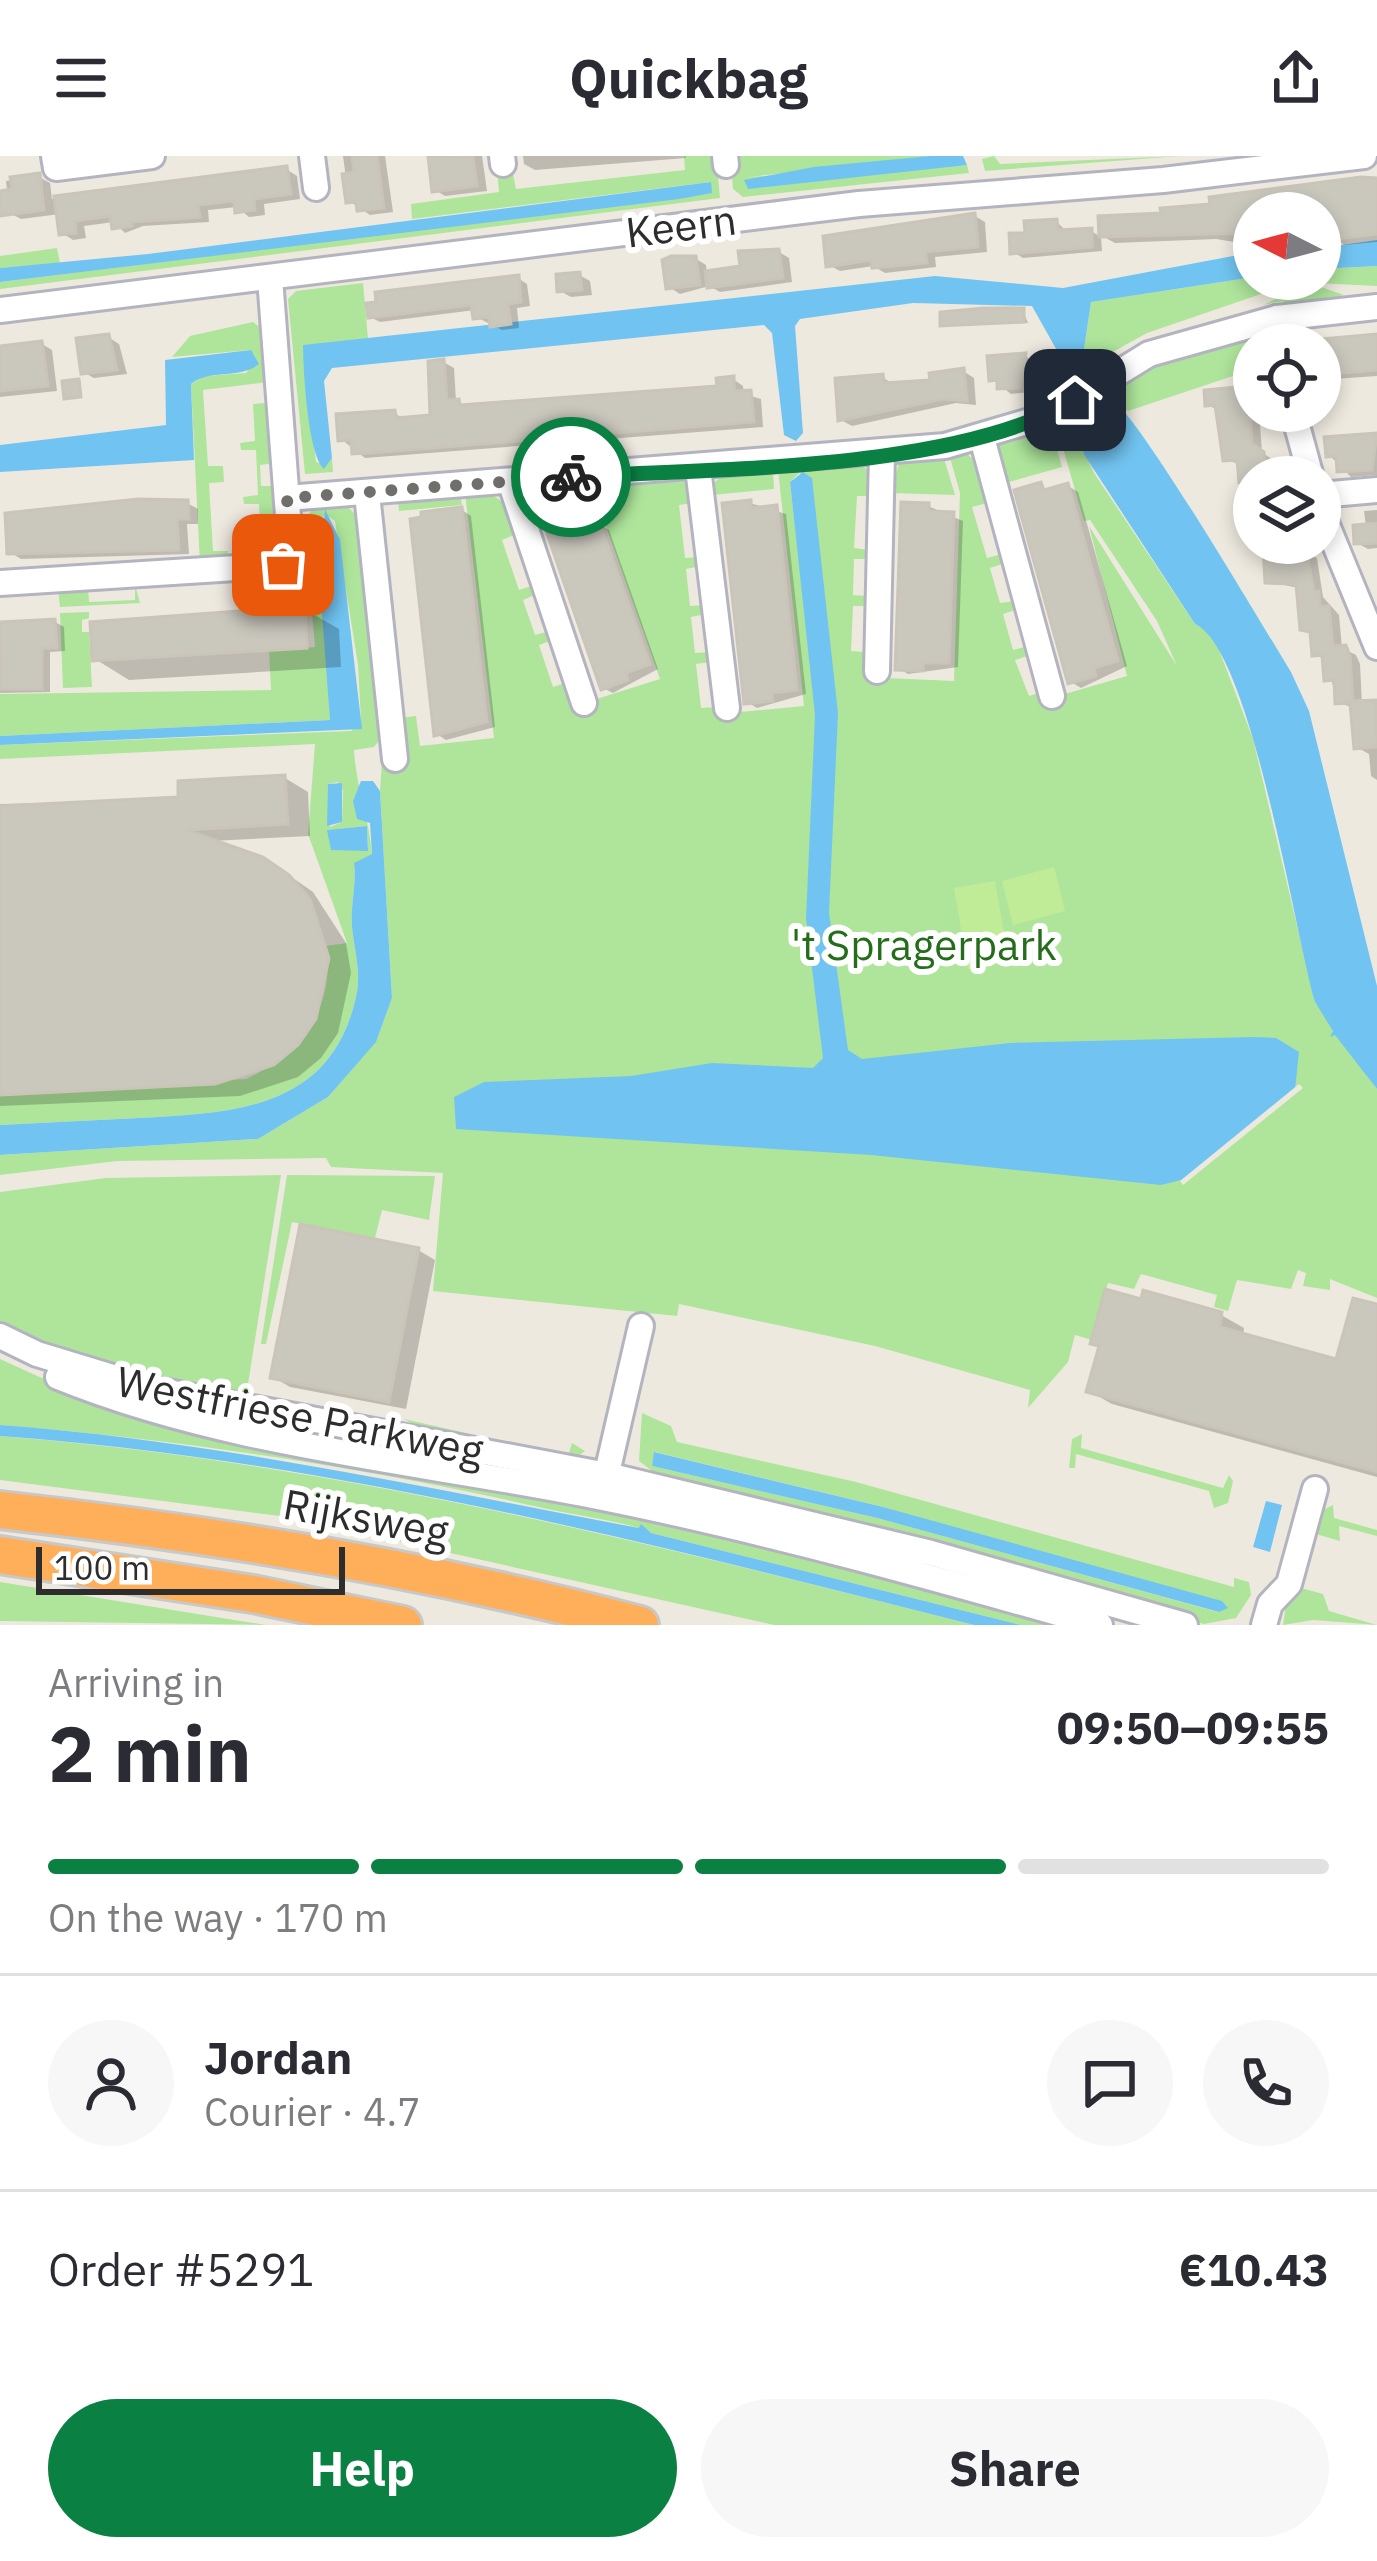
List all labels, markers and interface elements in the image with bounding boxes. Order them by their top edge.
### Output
text: Quickbag [569,43,808,113]
icon: menu [48,45,114,111]
icon: share [1263,45,1329,111]
street label: Keern [623,191,739,260]
north arrow [1233,192,1341,300]
map controls [1233,192,1341,564]
button: locate [1233,324,1341,432]
pin [1024,349,1126,451]
icon: home [1042,367,1108,433]
courier [511,417,631,537]
icon: bike [538,444,604,510]
button: layers [1233,456,1341,564]
pin [232,514,334,616]
icon: bag [250,532,316,598]
park label: 't Spragerpark [791,917,1057,972]
street label: Westfriese Parkweg [112,1353,488,1478]
street label: Rijksweg [279,1476,453,1559]
scale bar [36,1541,345,1594]
text: 100 m [54,1546,150,1589]
text: Arriving in [48,1657,224,1708]
text: 09:50–09:55 [1057,1698,1329,1756]
text: 2 min [48,1702,252,1803]
text: On the way · 170 m [48,1892,388,1943]
button: person [48,2020,174,2146]
button: chat [1047,2020,1173,2146]
button: phone [1203,2020,1329,2146]
text: Jordan [204,2028,352,2086]
text: Courier · 4.7 [204,2086,421,2137]
text: Order #5291 [48,2240,314,2298]
text: €10.43 [1179,2240,1329,2298]
button: Help [48,2399,677,2537]
button: Share [701,2399,1329,2537]

